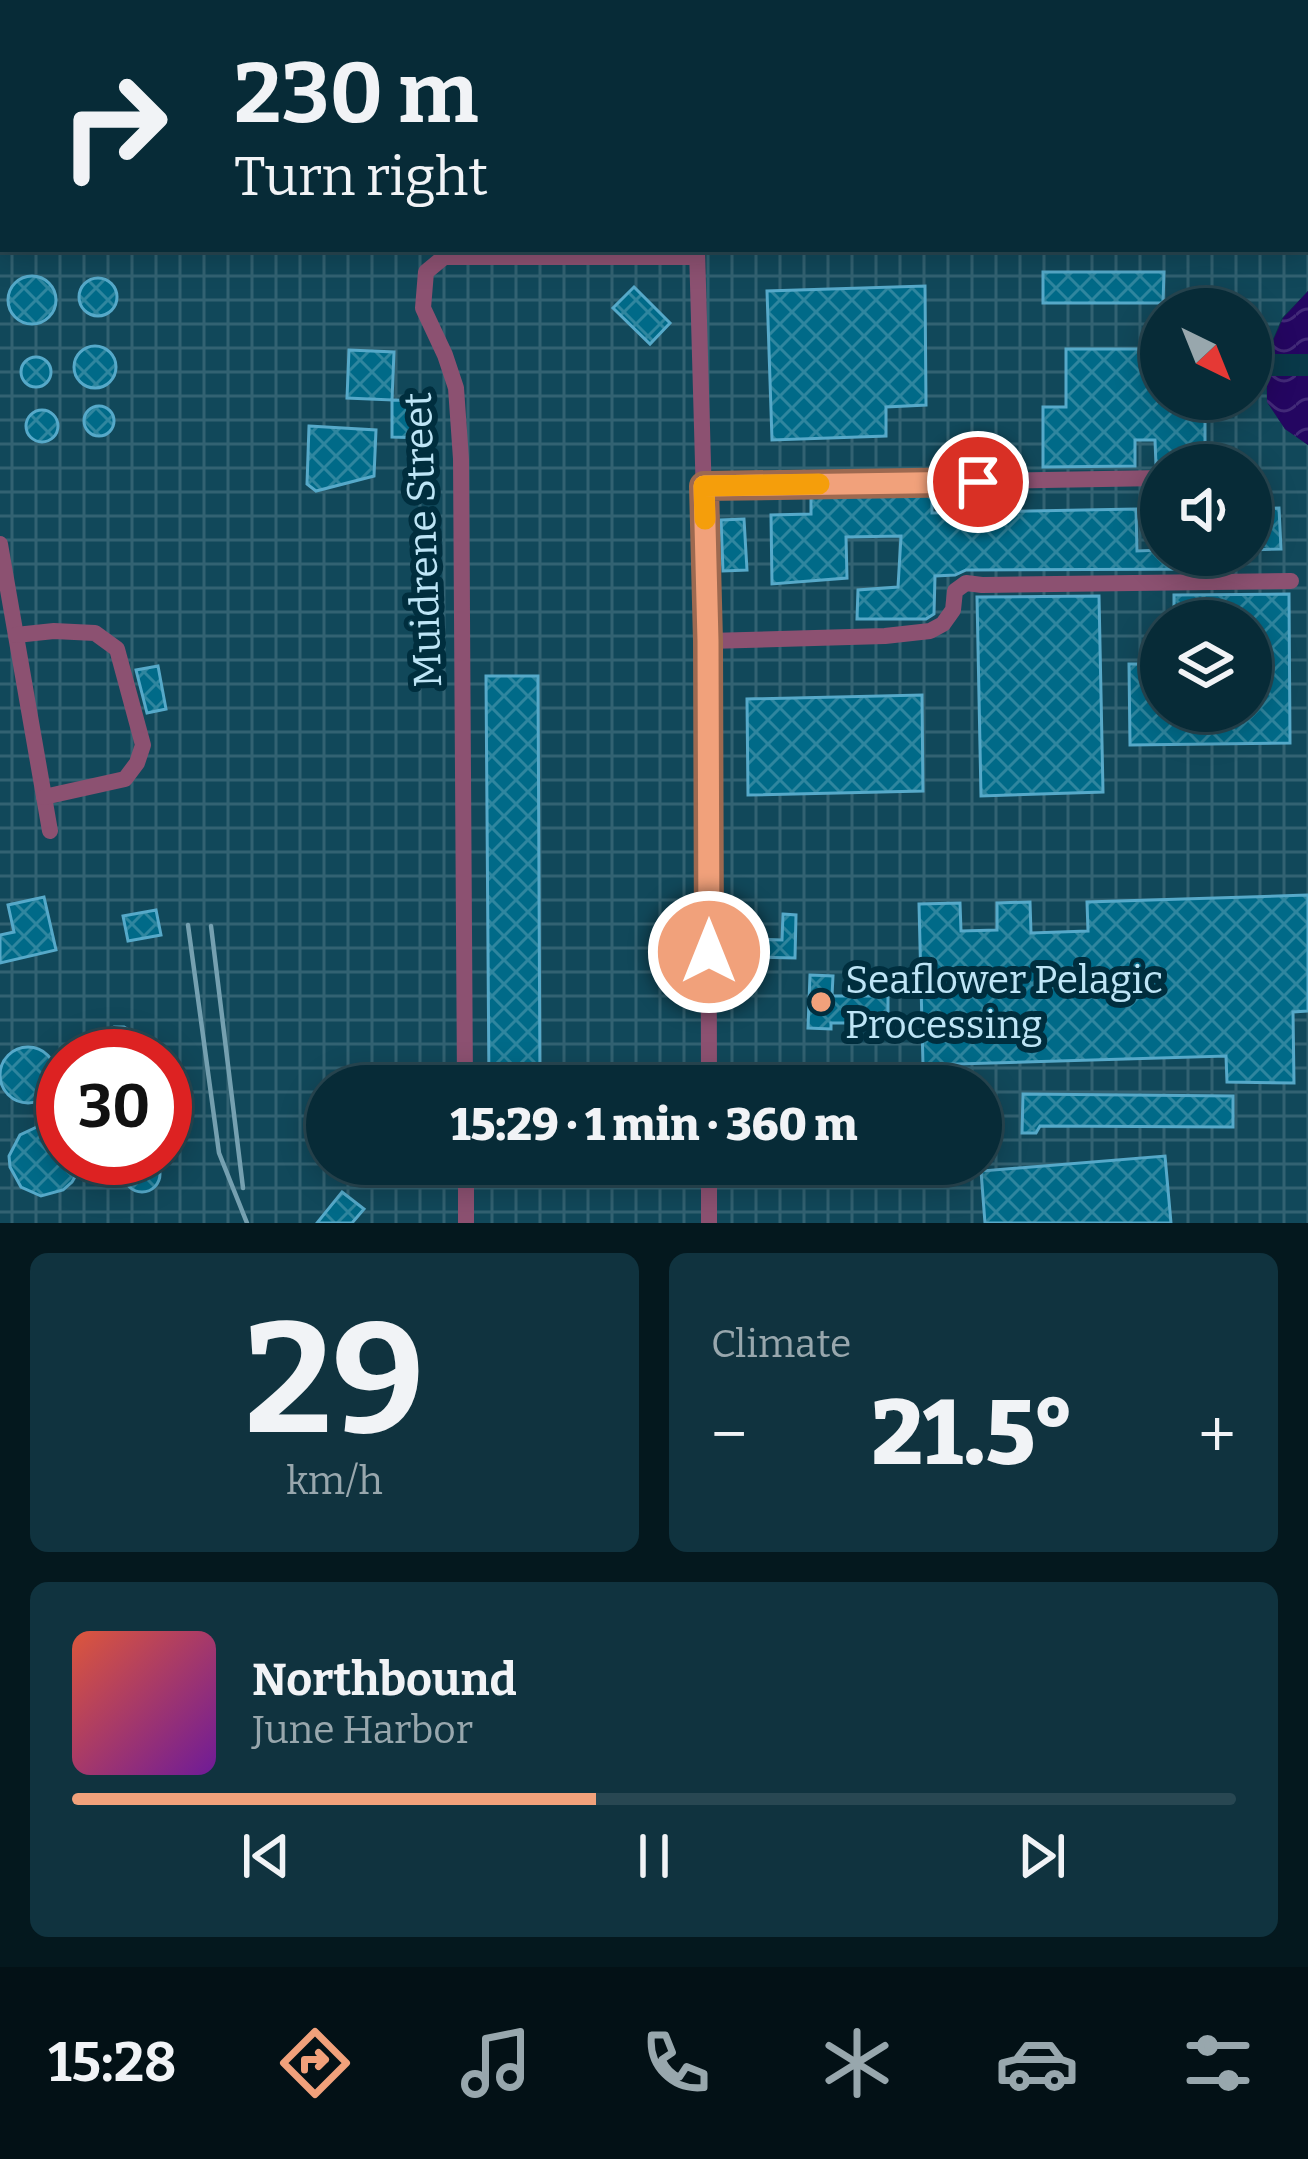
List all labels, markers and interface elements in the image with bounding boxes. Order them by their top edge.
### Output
text: 230 m [234,43,478,144]
icon: right [36,48,192,204]
text: Turn right [234,145,488,209]
north arrow [1140,288,1272,420]
map controls [1140,288,1272,732]
street label: Muidrene Street [395,392,451,688]
pin [927,431,1029,533]
button: sound [1140,444,1272,576]
icon: arrive [945,449,1011,515]
button: layers [1140,600,1272,732]
position arrow [646,889,772,1015]
place label: Seaflower Pelagic Processing [845,957,1163,1048]
marker: Seaflower Pelagic Processing [808,989,834,1015]
speed limit sign: 30 [36,1029,192,1185]
text: 15:29 · 1 min · 360 m [451,1098,857,1152]
text: 29 [244,1286,425,1473]
text: Climate [711,1321,851,1367]
text: 21.5° [871,1380,1074,1488]
text: − [711,1395,747,1474]
text: + [1198,1395,1236,1474]
text: km/h [286,1458,383,1504]
text: Northbound [252,1653,517,1707]
text: June Harbor [252,1707,473,1753]
icon: previous [233,1823,299,1889]
icon: pause [621,1823,687,1889]
icon: next [1009,1823,1075,1889]
icon: directions [273,2021,357,2105]
icon: music [454,2021,538,2105]
icon: phone [634,2021,718,2105]
icon: climate [815,2021,899,2105]
icon: car [995,2021,1079,2105]
icon: filters [1176,2021,1260,2105]
text: 15:28 [48,2031,177,2095]

